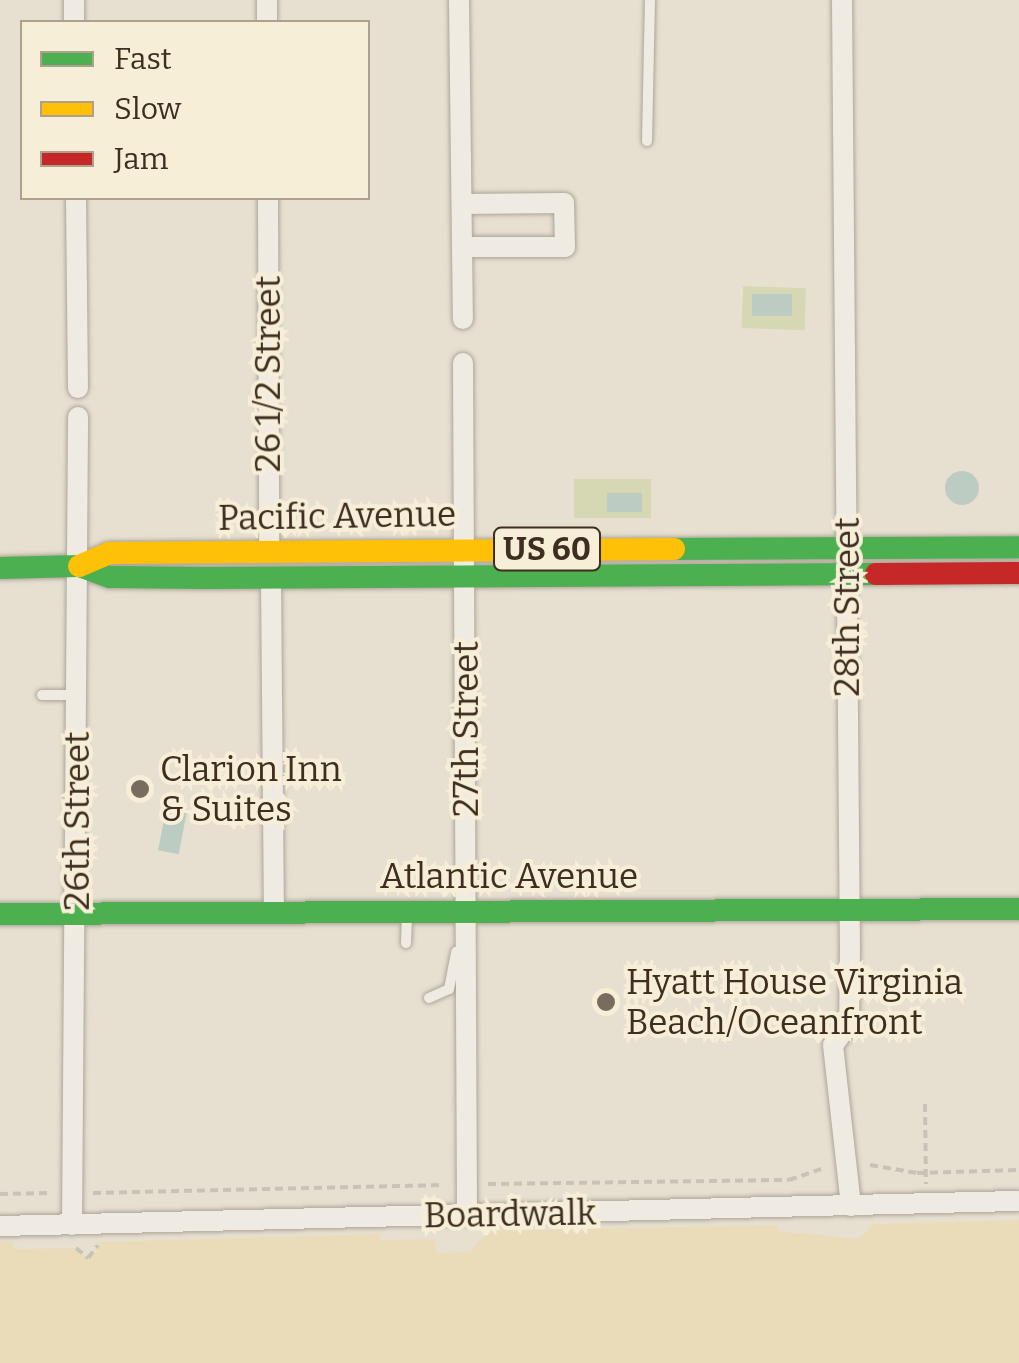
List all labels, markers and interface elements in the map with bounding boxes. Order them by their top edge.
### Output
legend [20,20,370,200]
text: Fast [114,41,172,77]
text: Slow [114,91,181,127]
text: Jam [114,141,168,177]
street label: 26 1/2 Street [247,276,289,472]
street label: Pacific Avenue [218,493,456,539]
street label: 28th Street [826,517,868,697]
road number: US 60 [492,522,602,576]
street label: 27th Street [445,641,487,817]
street label: 26th Street [56,731,98,911]
place label: Clarion Inn & Suites [160,748,342,830]
marker: Clarion Inn & Suites [129,778,151,800]
street label: Atlantic Avenue [380,855,638,897]
place label: Hyatt House Virginia Beach/Oceanfront [626,961,963,1043]
marker: Hyatt House Virginia Beach/Oceanfront [595,991,617,1013]
street label: Boardwalk [423,1191,597,1237]

